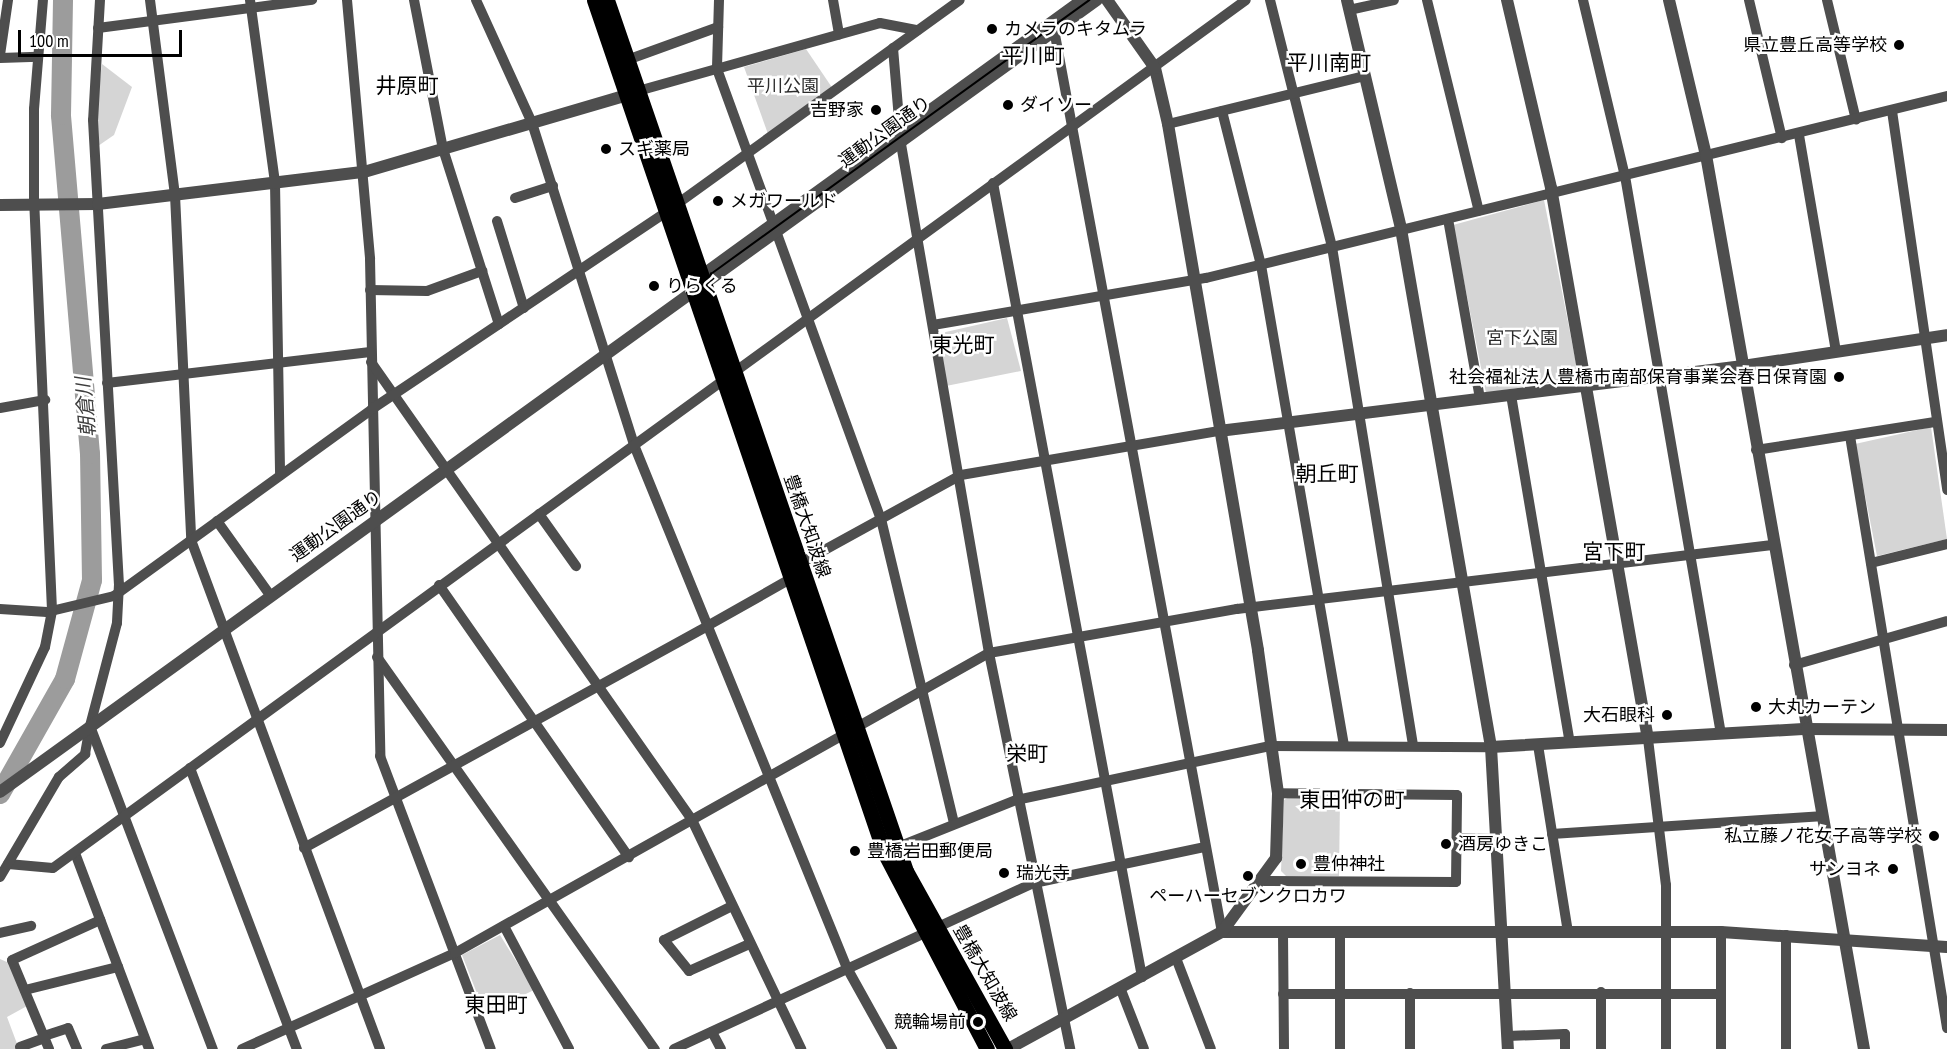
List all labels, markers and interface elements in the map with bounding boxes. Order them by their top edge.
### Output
scale bar [21,18,184,56]
place label: カメラのキタムラ [1004,18,1148,40]
marker: カメラのキタムラ [985,22,999,36]
text: 100 m [29,29,69,52]
place label: 県立豊丘高等学校 [1743,34,1887,56]
marker: 県立豊丘高等学校 [1892,38,1906,52]
district label: 平川町 [1002,43,1064,69]
district label: 平川南町 [1287,50,1371,76]
district label: 井原町 [376,73,438,99]
park label: 平川公園 [747,75,819,97]
street label: 運動公園通り [835,92,935,172]
place label: ダイソー [1020,94,1092,116]
marker: ダイソー [1001,98,1015,112]
place label: 吉野家 [810,99,864,121]
marker: 吉野家 [869,103,883,117]
place label: スギ薬局 [618,138,690,160]
marker: スギ薬局 [599,142,613,156]
place label: メガワールド [730,190,838,212]
marker: メガワールド [711,194,725,208]
place label: りらくる [666,275,738,297]
marker: りらくる [647,279,661,293]
park label: 宮下公園 [1486,327,1558,349]
district label: 東光町 [932,332,994,358]
place label: 社会福祉法人豊橋市南部保育事業会春日保育園 [1449,366,1827,388]
marker: 社会福祉法人豊橋市南部保育事業会春日保育園 [1832,370,1846,384]
water label: 朝倉川 [71,376,101,438]
district label: 朝丘町 [1296,461,1358,487]
street label: 豊橋大知波線 [779,471,835,581]
street label: 運動公園通り [286,486,386,566]
district label: 宮下町 [1583,539,1645,565]
place label: 大丸カーテン [1768,696,1876,718]
marker: 大丸カーテン [1749,700,1763,714]
place label: 大石眼科 [1583,704,1655,726]
marker: 大石眼科 [1660,708,1674,722]
district label: 栄町 [1006,741,1048,767]
district label: 東田仲の町 [1300,787,1404,813]
place label: 私立藤ノ花女子高等学校 [1724,825,1922,847]
marker: 私立藤ノ花女子高等学校 [1927,829,1941,843]
place label: 酒房ゆきこ [1458,833,1548,855]
marker: 酒房ゆきこ [1439,837,1453,851]
place label: 豊橋岩田郵便局 [867,840,993,862]
marker: 豊橋岩田郵便局 [848,844,862,858]
place label: 豊仲神社 [1313,853,1385,875]
marker: 豊仲神社 [1294,857,1308,871]
place label: サンヨネ [1809,858,1881,880]
place label: 瑞光寺 [1016,862,1070,884]
marker: サンヨネ [1886,862,1900,876]
marker: 瑞光寺 [997,866,1011,880]
marker: ペーハーセブンクロカワ [1241,869,1255,883]
place label: ペーハーセブンクロカワ [1149,885,1347,907]
street label: 豊橋大知波線 [949,921,1021,1025]
district label: 東田町 [465,992,527,1018]
place label: 競輪場前 [894,1011,966,1033]
marker: 競輪場前 [971,1015,985,1029]

